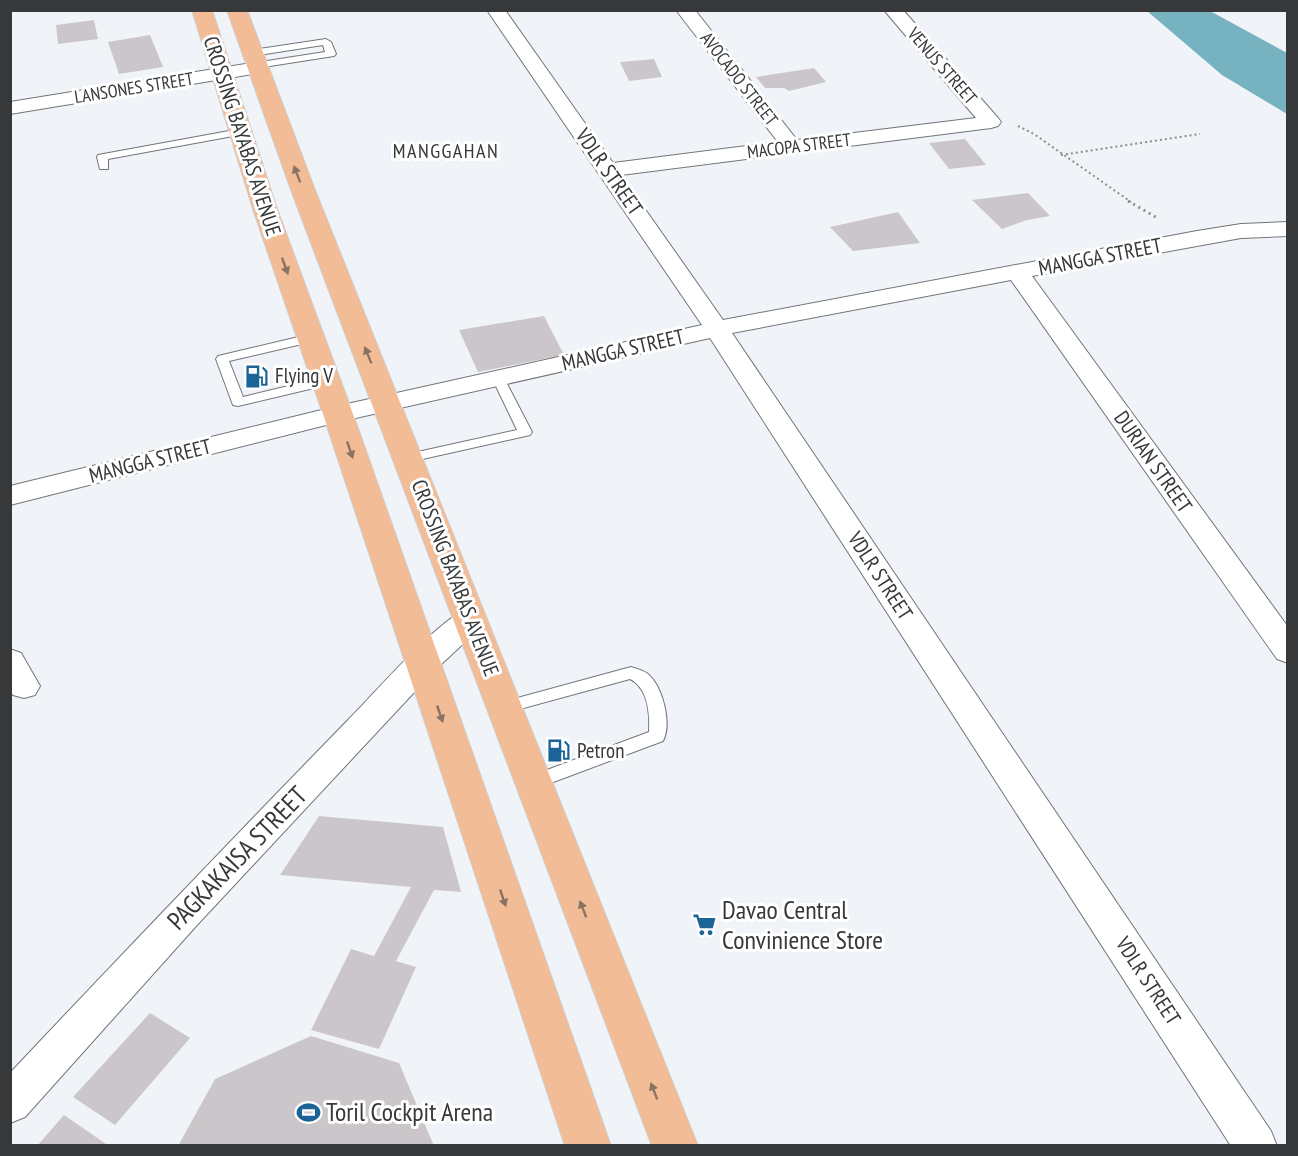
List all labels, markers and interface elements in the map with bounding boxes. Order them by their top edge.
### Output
street label: VENUS STREET [902,22,982,109]
street label: AVOCADO STREET [696,27,783,130]
street label: CROSSING BAYABAS AVENUE [197,33,287,239]
street label: LANSONES STREET [73,67,195,108]
street label: VDLR STREET [569,122,649,221]
street label: MACOPA STREET [746,128,852,163]
district label: MANGGAHAN [393,138,499,164]
one-way arrow [292,165,301,183]
street label: MANGGA STREET [1036,231,1164,282]
one-way arrow [281,257,291,275]
street label: MANGGA STREET [559,322,687,377]
one-way arrow [363,346,373,364]
place label: Flying V [275,362,333,389]
fuel station icon: Flying V [244,363,270,389]
street label: DURIAN STREET [1108,405,1199,518]
street label: MANGGA STREET [86,432,214,489]
one-way arrow [346,441,355,459]
street label: CROSSING BAYABAS AVENUE [406,476,505,680]
street label: VDLR STREET [841,526,919,625]
one-way arrow [436,705,446,723]
place label: Petron [577,737,624,764]
fuel station icon: Petron [546,738,572,764]
street label: PAGKAKAISA STREET [160,779,314,936]
one-way arrow [499,889,509,907]
place label: Davao Central Convinience Store [722,893,883,956]
one-way arrow [578,900,587,918]
supermarket icon: Davao Central Convinience Store [691,912,717,938]
street label: VDLR STREET [1109,931,1187,1030]
one-way arrow [649,1082,658,1100]
place label: Toril Cockpit Arena [326,1095,493,1128]
sports icon: Toril Cockpit Arena [295,1099,321,1125]

